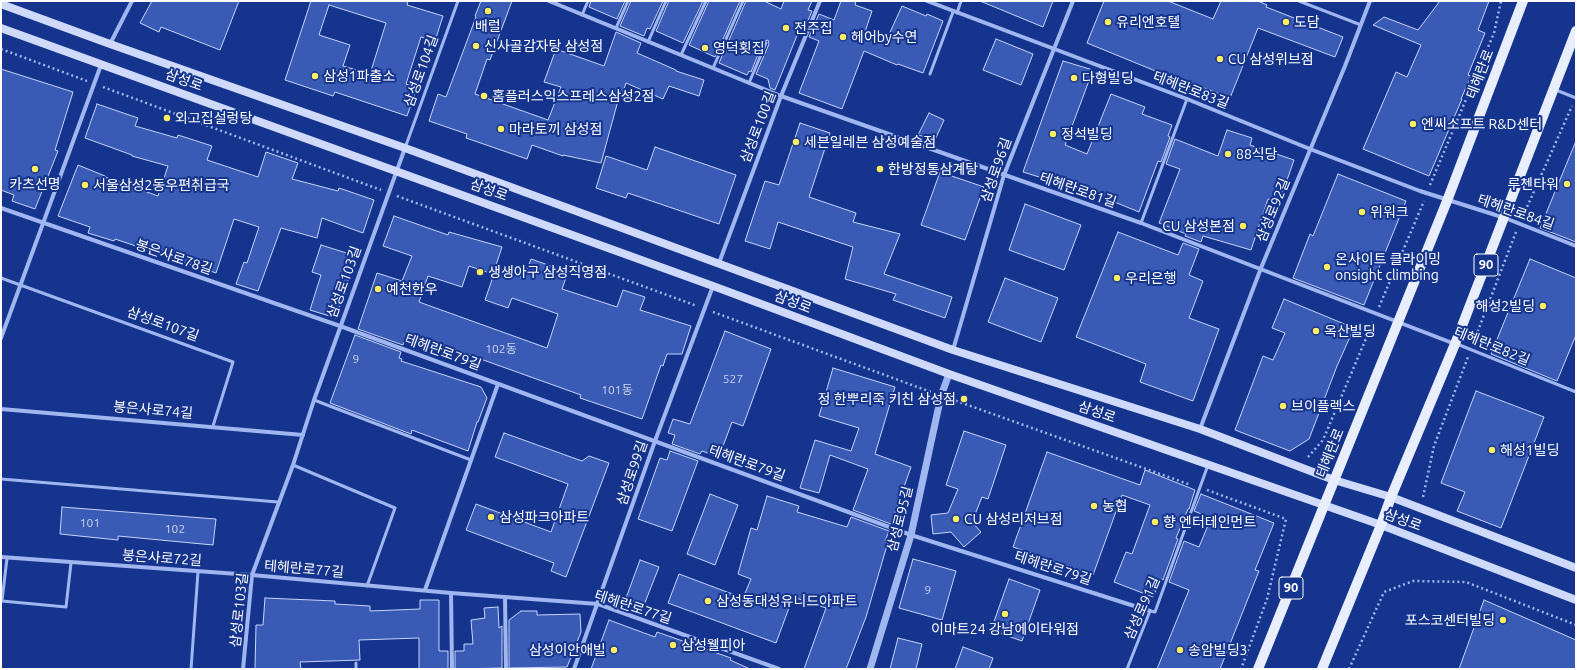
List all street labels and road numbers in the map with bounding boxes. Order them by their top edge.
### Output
street label: 삼성로104길 [400,33,442,109]
street label: 테헤란로 [1463,47,1497,101]
street label: 삼성로 [163,65,205,95]
street label: 테헤란로83길 [1151,68,1231,112]
street label: 삼성로100길 [737,89,779,165]
street label: 삼성로96길 [977,135,1015,205]
street label: 테헤란로81길 [1037,169,1119,211]
street label: 삼성로 [468,175,510,205]
street label: 삼성로92길 [1253,176,1293,244]
street label: 테헤란로84길 [1475,191,1557,233]
street label: 봉은사로78길 [133,236,215,278]
street label: 삼성로103길 [323,244,365,320]
road number: 90 [1474,254,1498,276]
street label: 삼성로 [772,287,814,317]
street label: 삼성로107길 [125,303,201,345]
street label: 테헤란로82길 [1452,323,1532,369]
street label: 테헤란로79길 [402,330,484,374]
street label: 봉은사로74길 [112,398,194,422]
street label: 삼성로 [1076,398,1118,426]
street label: 테헤란로 [1313,426,1347,480]
street label: 삼성로99길 [613,438,651,508]
street label: 테헤란로79길 [706,441,788,485]
street label: 삼성로95길 [884,484,916,554]
street label: 삼성로 [1382,505,1424,535]
street label: 봉은사로72길 [121,547,203,569]
street label: 테헤란로79길 [1012,548,1094,588]
street label: 테헤란로77길 [263,557,345,581]
street label: 삼성로103길 [227,572,251,648]
street label: 삼성로91길 [1121,574,1163,642]
road number: 90 [1279,577,1303,599]
street label: 테헤란로77길 [592,587,674,627]

